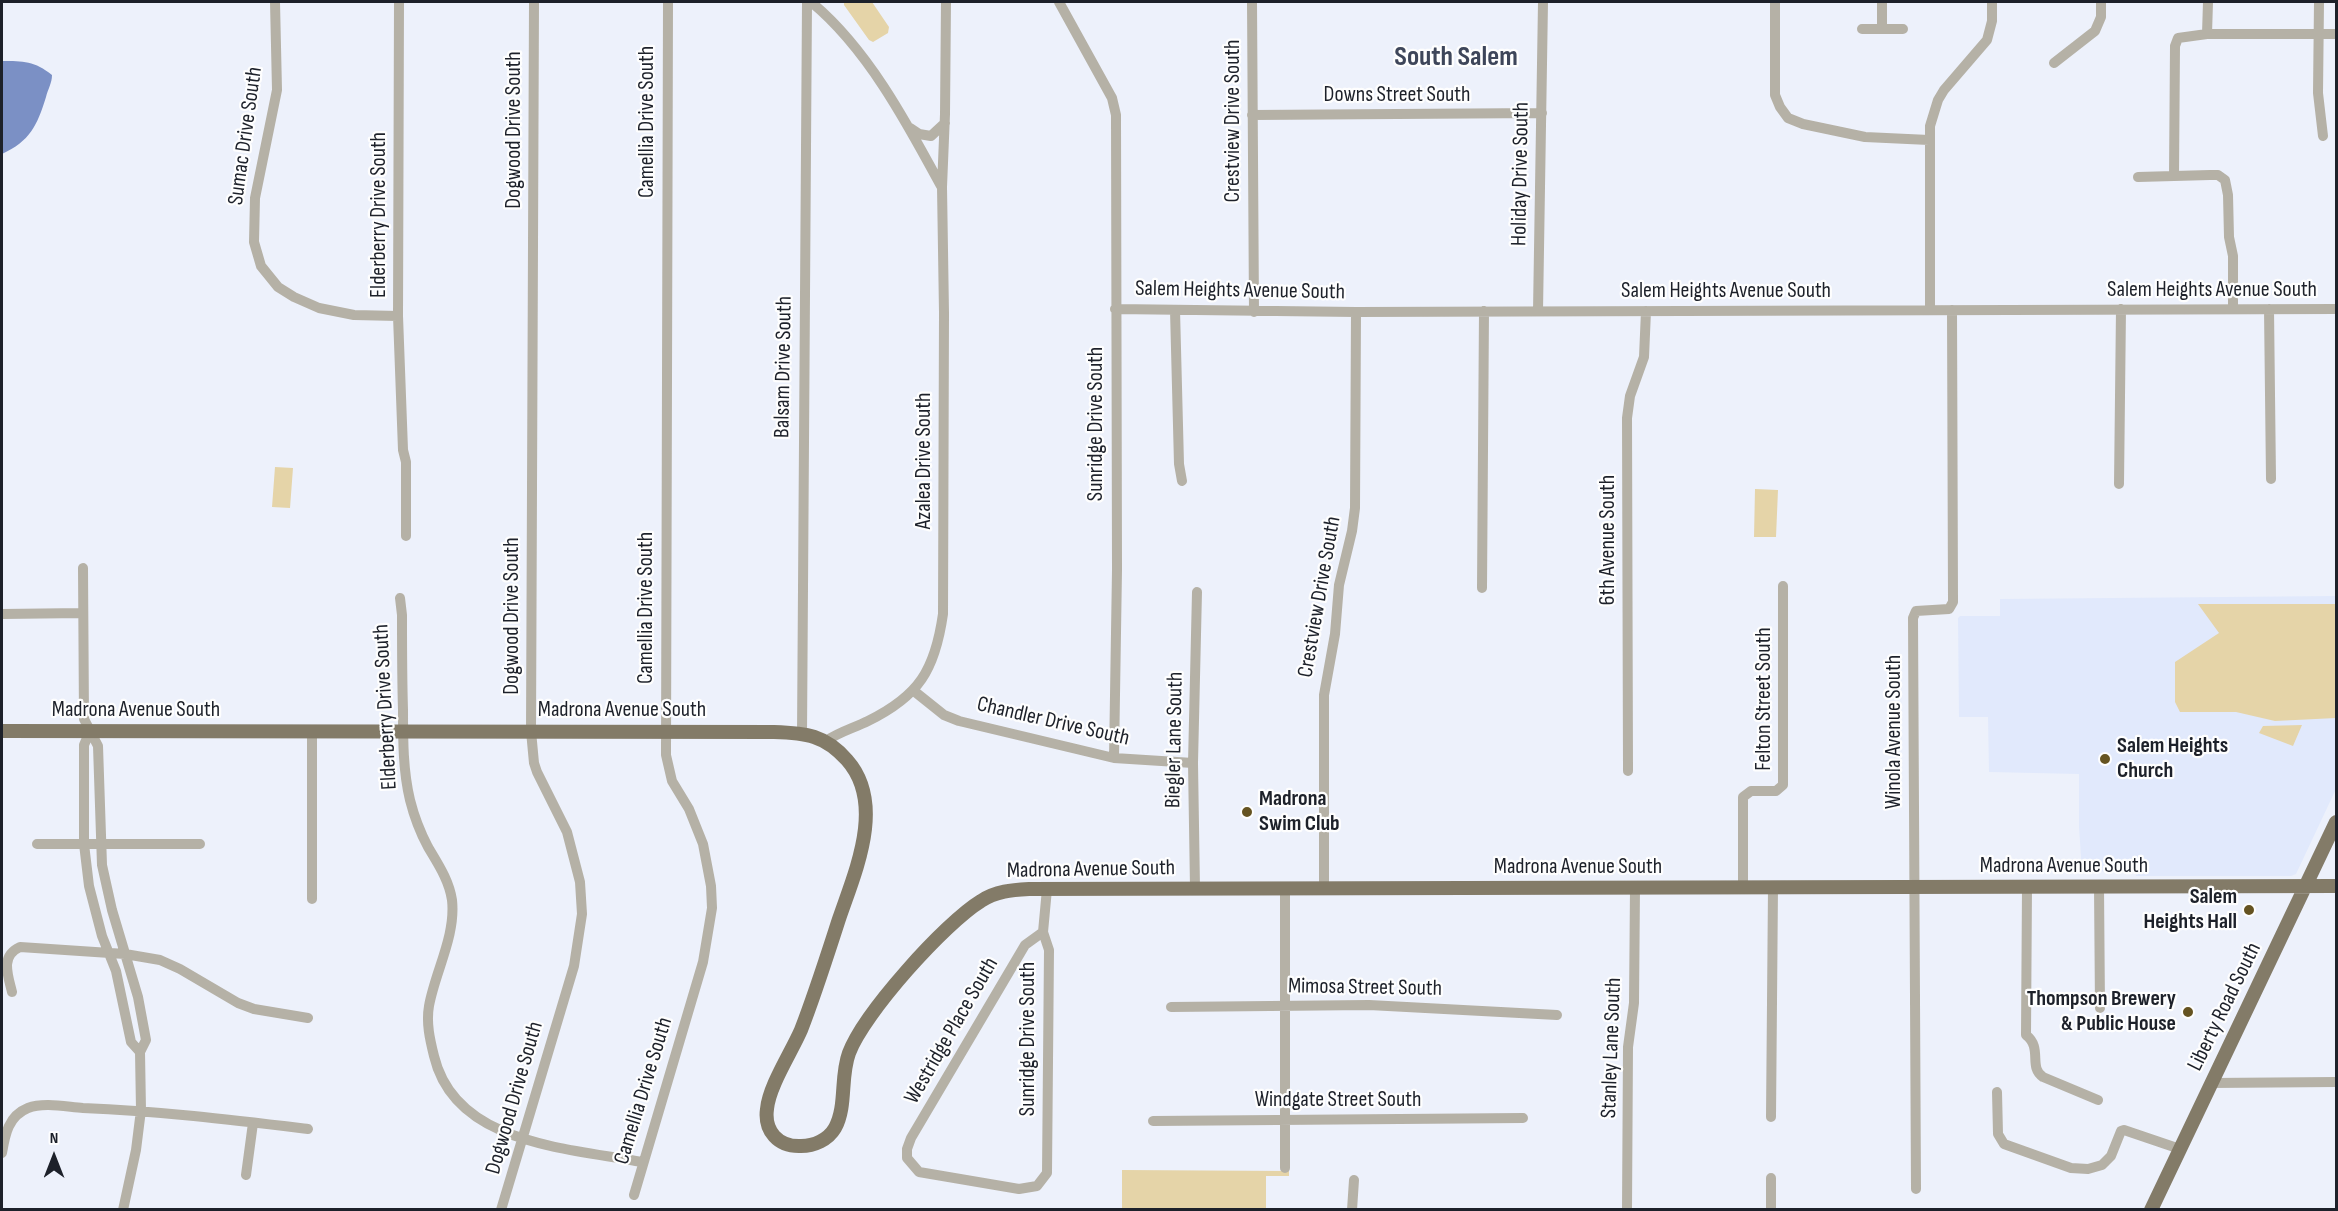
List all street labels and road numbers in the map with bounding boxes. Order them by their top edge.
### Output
street label: Crestview Drive South [1220,39,1246,203]
street label: Camellia Drive South [634,46,660,198]
street label: Dogwood Drive South [501,51,527,209]
street label: Sumac Drive South [223,65,269,207]
street label: Downs Street South [1324,82,1470,108]
street label: Holiday Drive South [1507,102,1535,246]
street label: Elderberry Drive South [366,132,392,298]
street label: Salem Heights Avenue South [1135,276,1345,306]
street label: Salem Heights Avenue South [2107,277,2317,303]
street label: Salem Heights Avenue South [1621,278,1831,304]
street label: Balsam Drive South [770,296,798,438]
street label: Sunridge Drive South [1083,347,1109,501]
street label: Azalea Drive South [911,393,937,529]
street label: 6th Avenue South [1595,475,1621,605]
street label: Crestview Drive South [1293,514,1347,680]
street label: Camellia Drive South [633,532,659,684]
street label: Dogwood Drive South [499,537,525,695]
street label: Elderberry Drive South [368,623,404,791]
street label: Felton Street South [1751,627,1777,771]
street label: Winola Avenue South [1881,655,1907,809]
street label: Biegler Lane South [1161,672,1189,808]
street label: Chandler Drive South [974,692,1132,752]
street label: Madrona Avenue South [52,697,220,723]
street label: Madrona Avenue South [538,697,706,723]
street label: Madrona Avenue South [1980,853,2148,879]
street label: Madrona Avenue South [1494,854,1662,880]
street label: Madrona Avenue South [1007,855,1175,885]
street label: Liberty Road South [2183,939,2267,1075]
street label: Westridge Place South [899,953,1005,1109]
street label: Sunridge Drive South [1015,962,1041,1116]
street label: Mimosa Street South [1288,973,1442,1003]
street label: Stanley Lane South [1596,977,1628,1119]
street label: Camellia Drive South [609,1014,679,1168]
street label: Dogwood Drive South [481,1019,549,1177]
street label: Windgate Street South [1255,1087,1421,1113]

